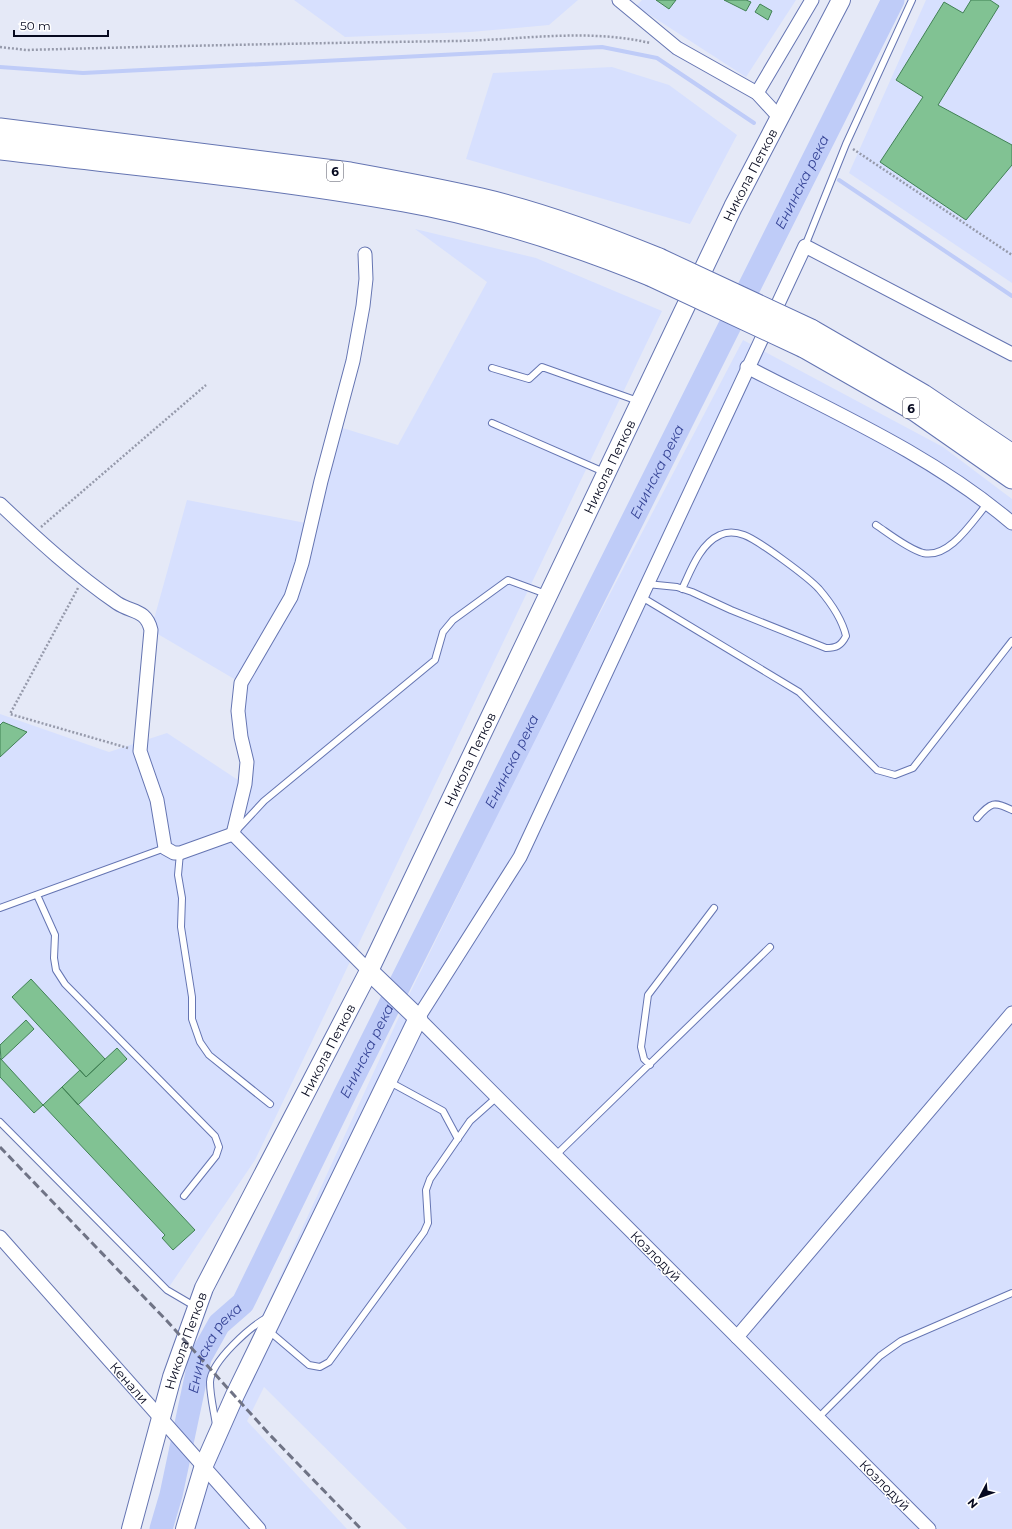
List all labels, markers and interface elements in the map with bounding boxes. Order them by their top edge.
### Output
scale bar [14,12,108,38]
text: 50 m [20,18,51,33]
street label: Никола Петков [719,126,781,224]
water label: Енинска река [771,132,833,232]
road number: 6 [327,161,343,181]
road number: 6 [903,398,919,418]
street label: Никола Петков [580,417,639,516]
water label: Енинска река [626,422,688,522]
street label: Никола Петков [441,709,499,809]
water label: Енинска река [481,711,543,811]
street label: Никола Петков [297,1001,359,1099]
water label: Енинска река [335,1001,398,1101]
street label: Козлодуй [627,1227,685,1285]
street label: Никола Петков [161,1290,210,1391]
water label: Енинска река [184,1299,246,1395]
street label: Кенали [107,1359,152,1407]
street label: Козлодуй [856,1456,914,1514]
north arrow [960,1477,1000,1517]
text: N [964,1496,981,1512]

